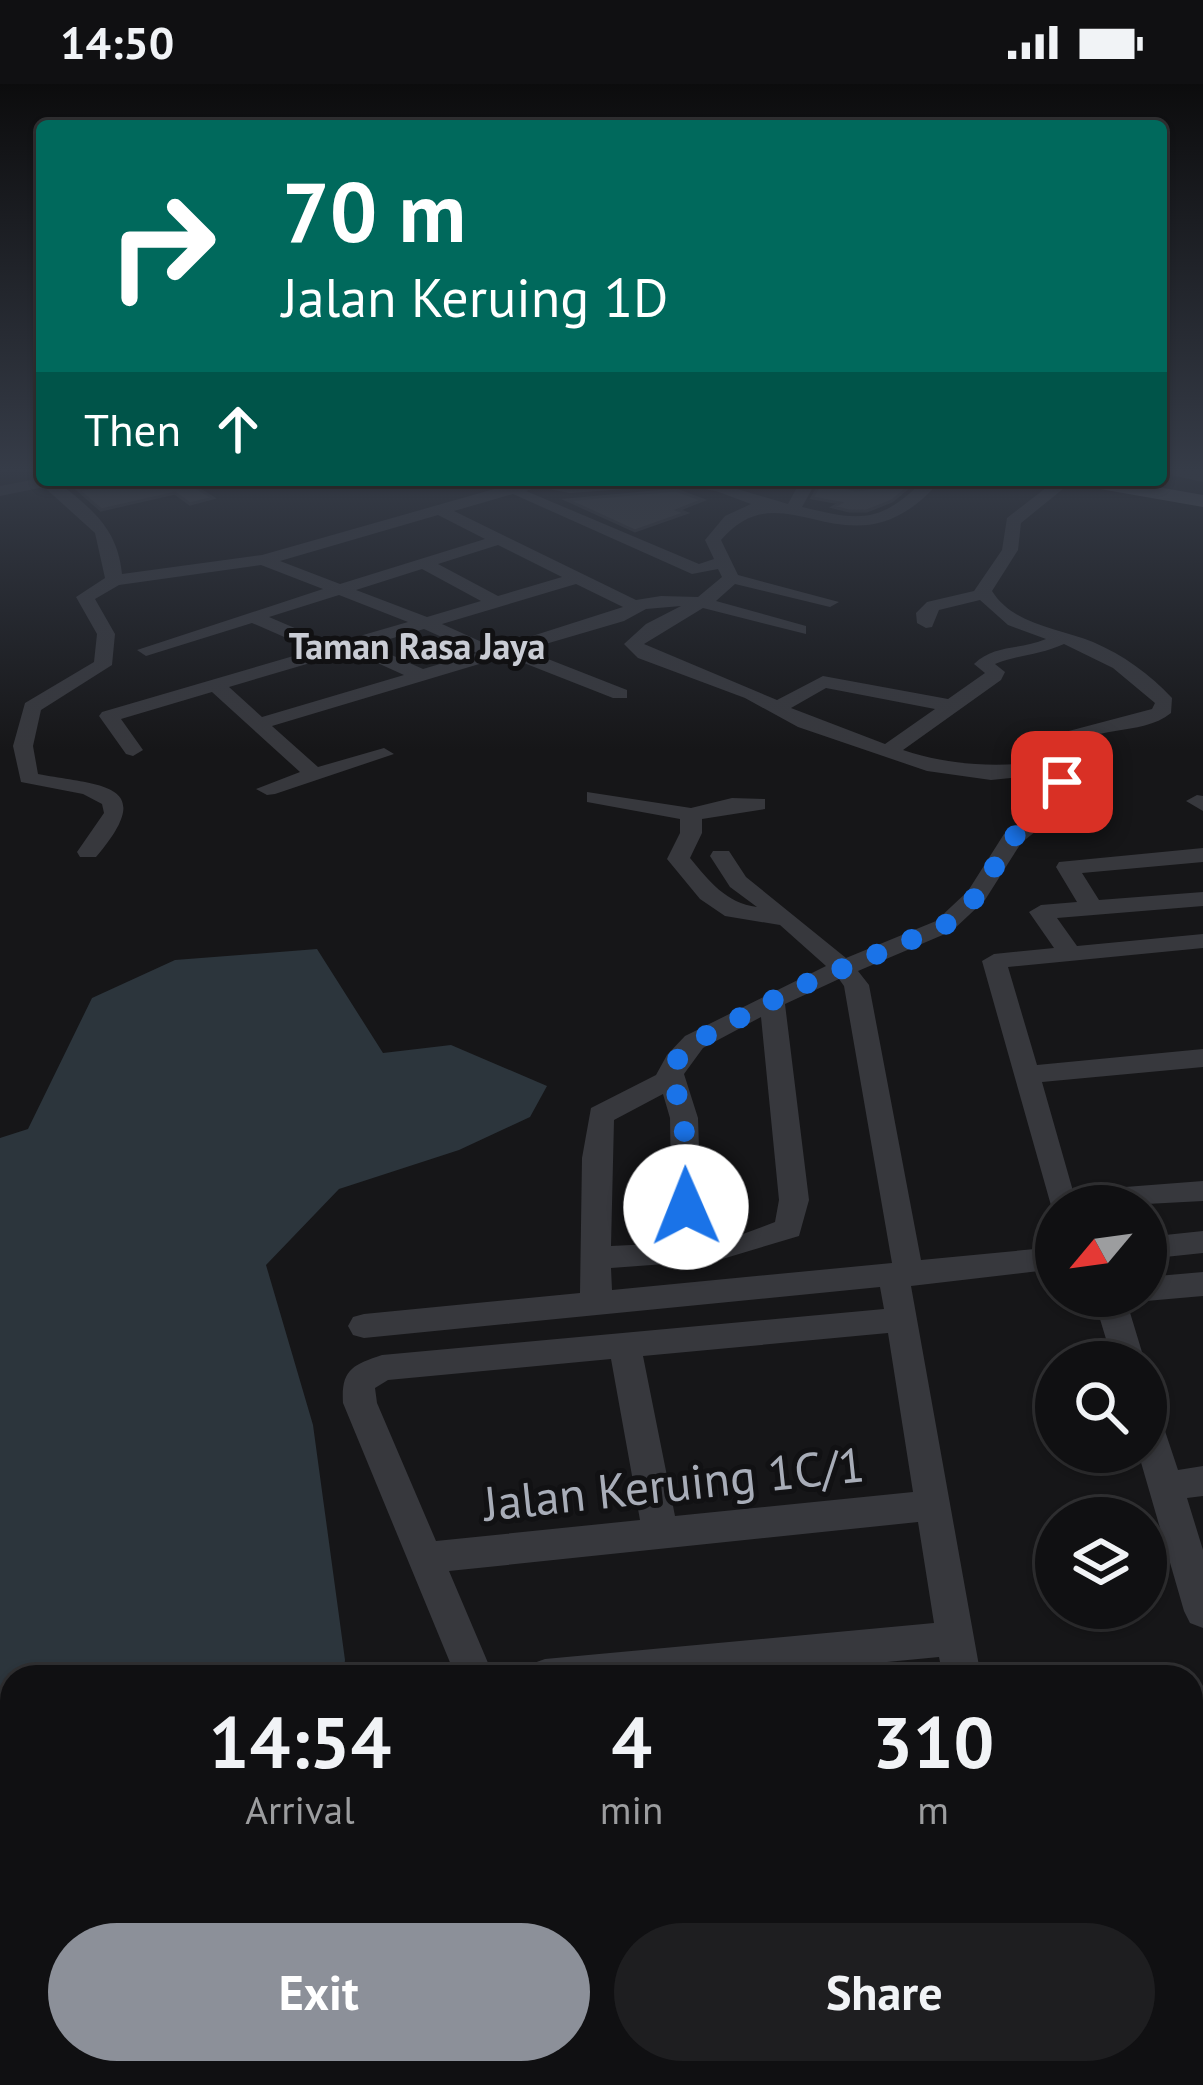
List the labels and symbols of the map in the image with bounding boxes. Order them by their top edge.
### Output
district label: Taman Rasa Jaya [289,622,545,669]
pin [1011,731,1113,833]
position arrow [623,1144,749,1270]
north arrow [1035,1185,1167,1317]
street label: Jalan Keruing 1C/1 [478,1432,867,1534]

